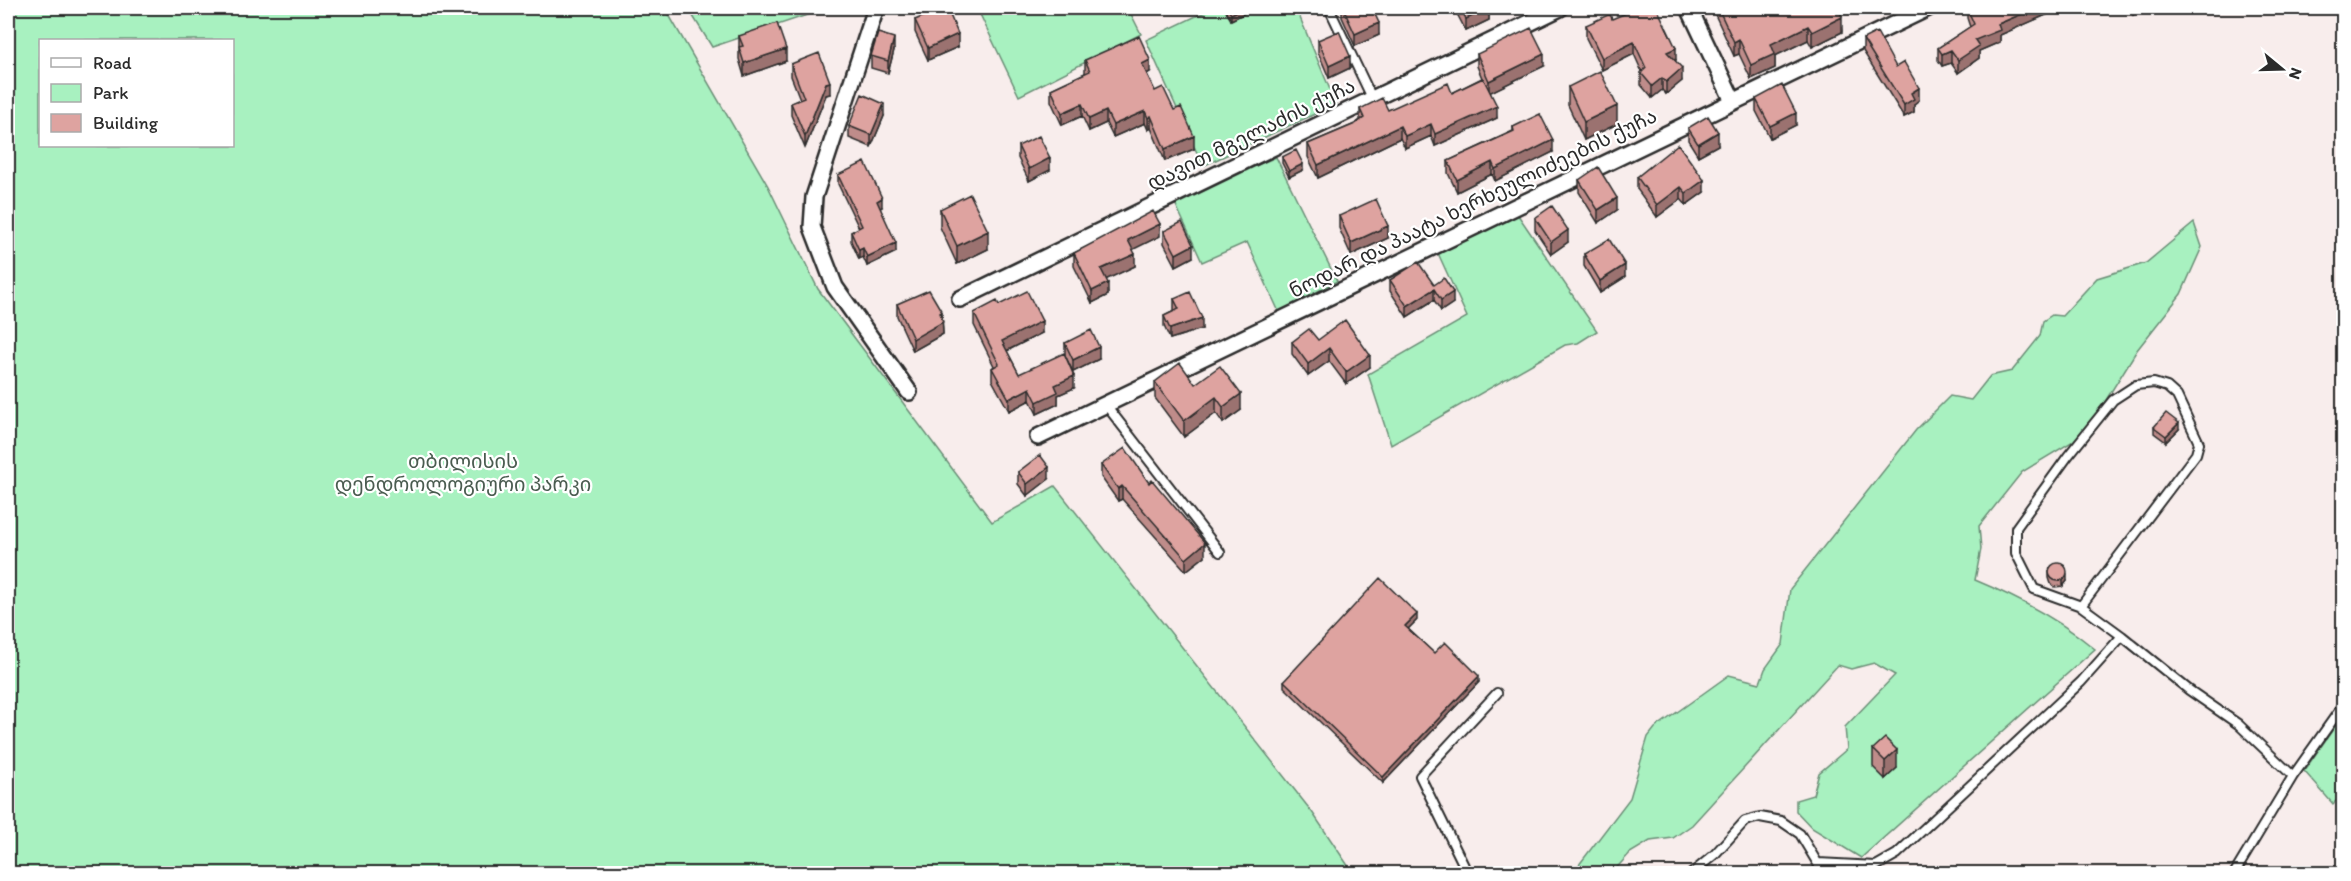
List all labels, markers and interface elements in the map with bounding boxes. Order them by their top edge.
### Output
legend [39,39,234,147]
north arrow [2252,39,2312,99]
text: Road [93,52,132,74]
text: N [2285,66,2306,82]
street label: დავით მგელაძის ქუჩა [1143,73,1359,196]
text: Park [93,82,128,104]
street label: ნოდარ და პაატა ხერხეულიძეების ქუჩა [1285,103,1661,304]
text: Building [93,112,159,134]
park label: თბილისის დენდროლოგიური პარკი [335,449,591,497]

